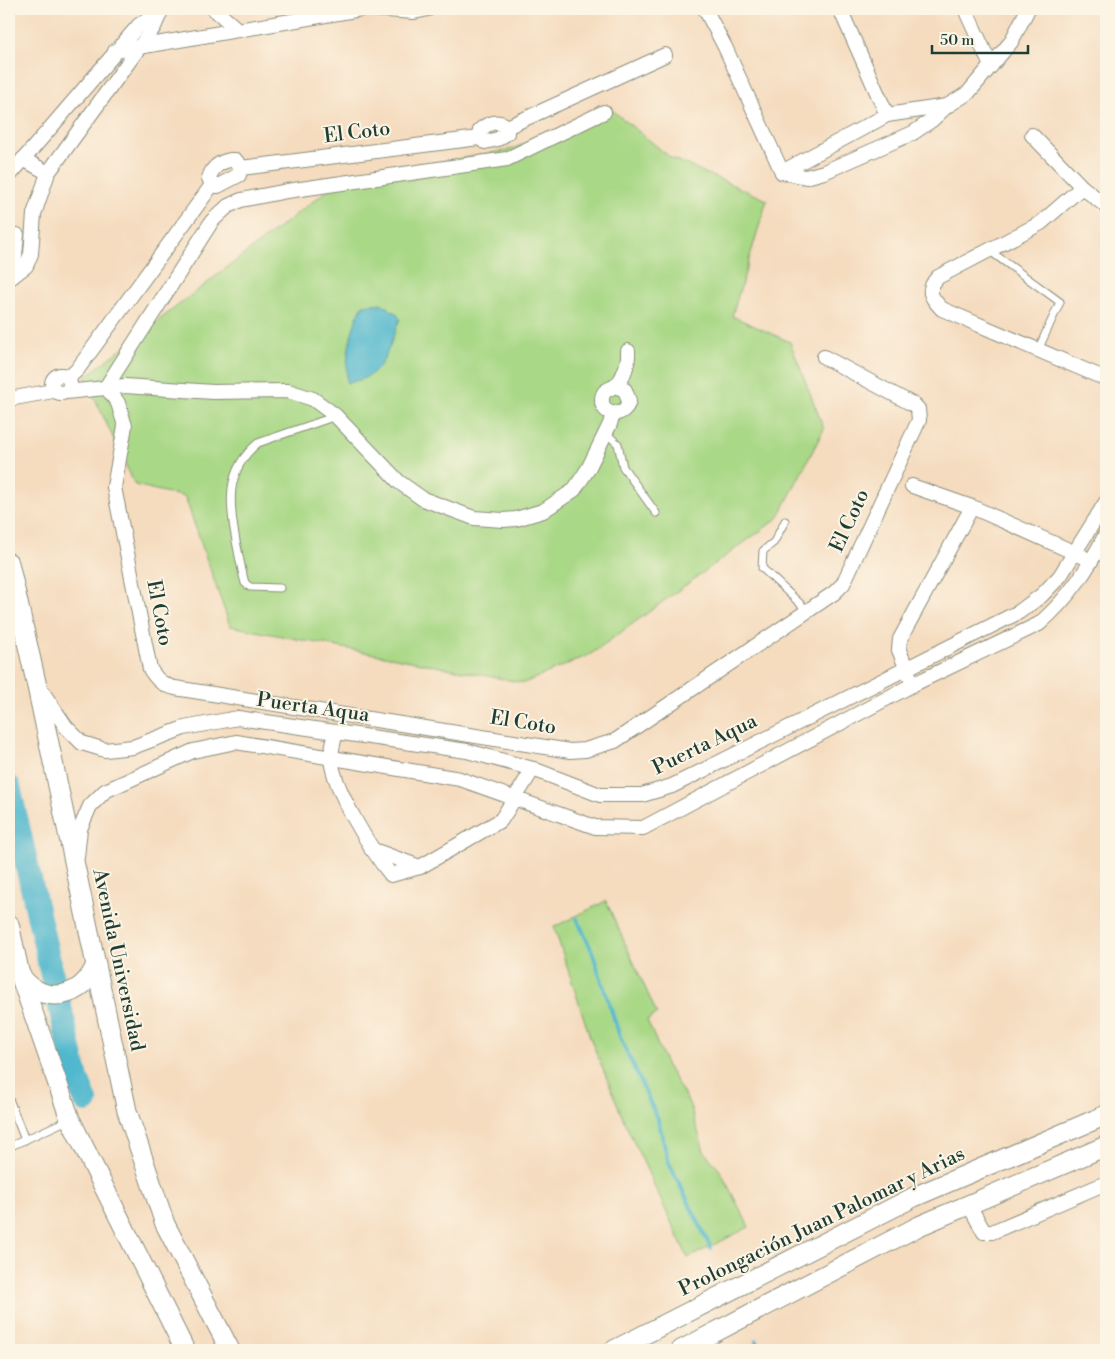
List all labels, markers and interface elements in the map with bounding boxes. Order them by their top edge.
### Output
scale bar [932,22,1029,54]
text: 50 m [940,31,974,50]
street label: El Coto [322,117,392,149]
street label: El Coto [825,485,875,557]
street label: El Coto [140,578,178,648]
street label: Puerta Aqua [255,688,372,728]
street label: El Coto [488,705,558,741]
street label: Puerta Aqua [649,709,762,781]
street label: Avenida Universidad [86,865,150,1054]
street label: Prolongación Juan Palomar y Arias [675,1142,969,1302]

